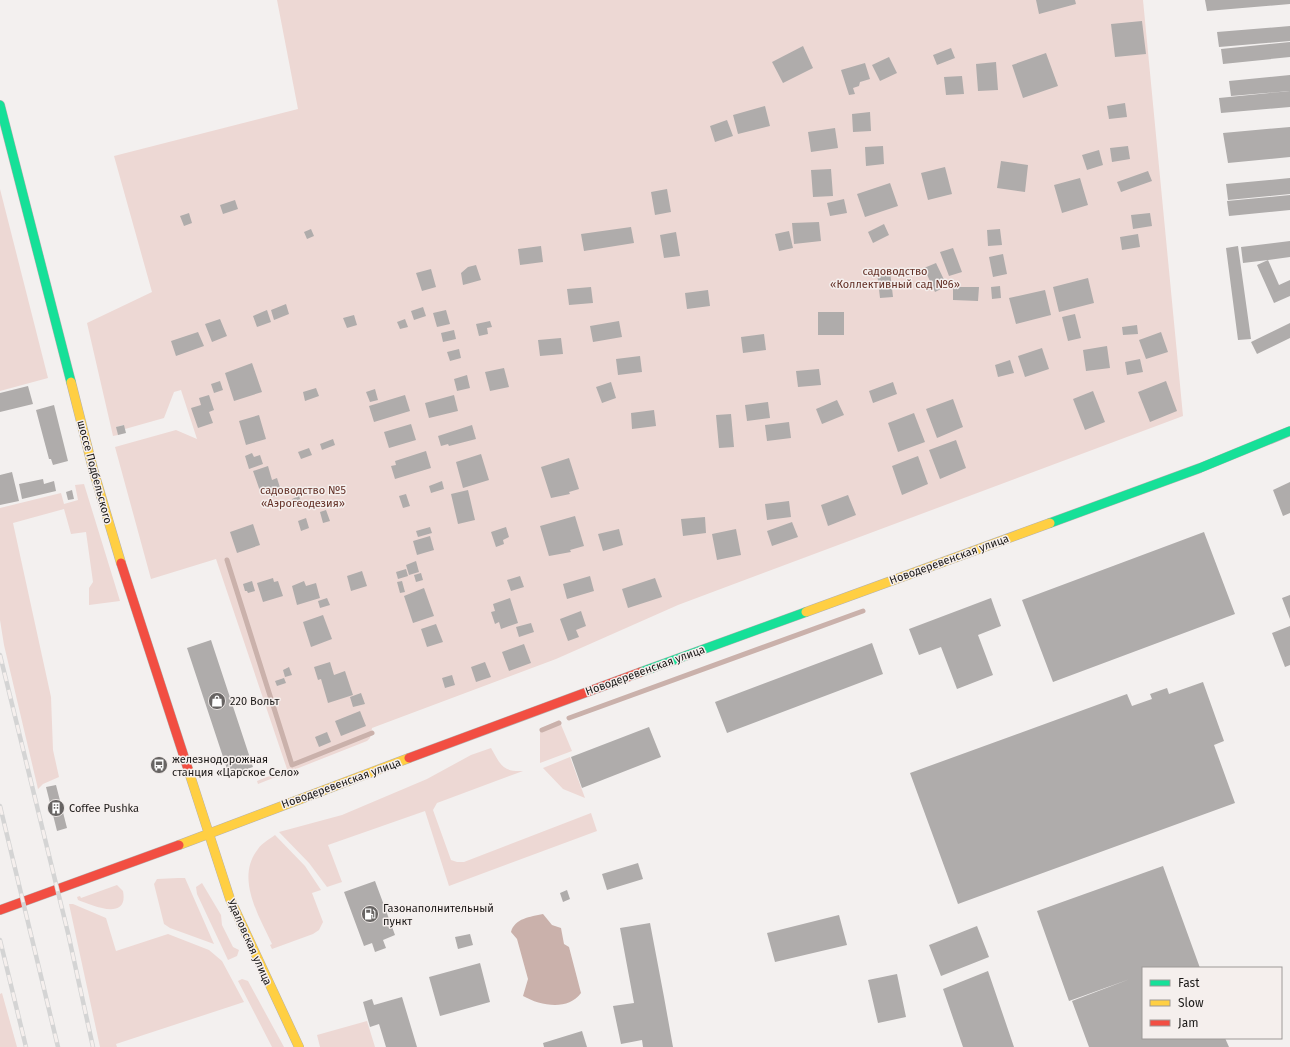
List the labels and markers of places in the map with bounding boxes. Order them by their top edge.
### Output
shop icon: 220 Вольт [207,691,227,711]
place label: 220 Вольт [230,695,280,708]
place label: железнодорожная станция «Царское Село» [172,753,299,779]
bus stop icon: железнодорожная станция «Царское Село» [149,755,169,775]
building icon: Coffee Pushka [46,798,66,818]
place label: Coffee Pushka [69,802,139,815]
place label: Газонаполнительный пункт [383,902,494,928]
fuel station icon: Газонаполнительный пункт [360,904,380,924]

